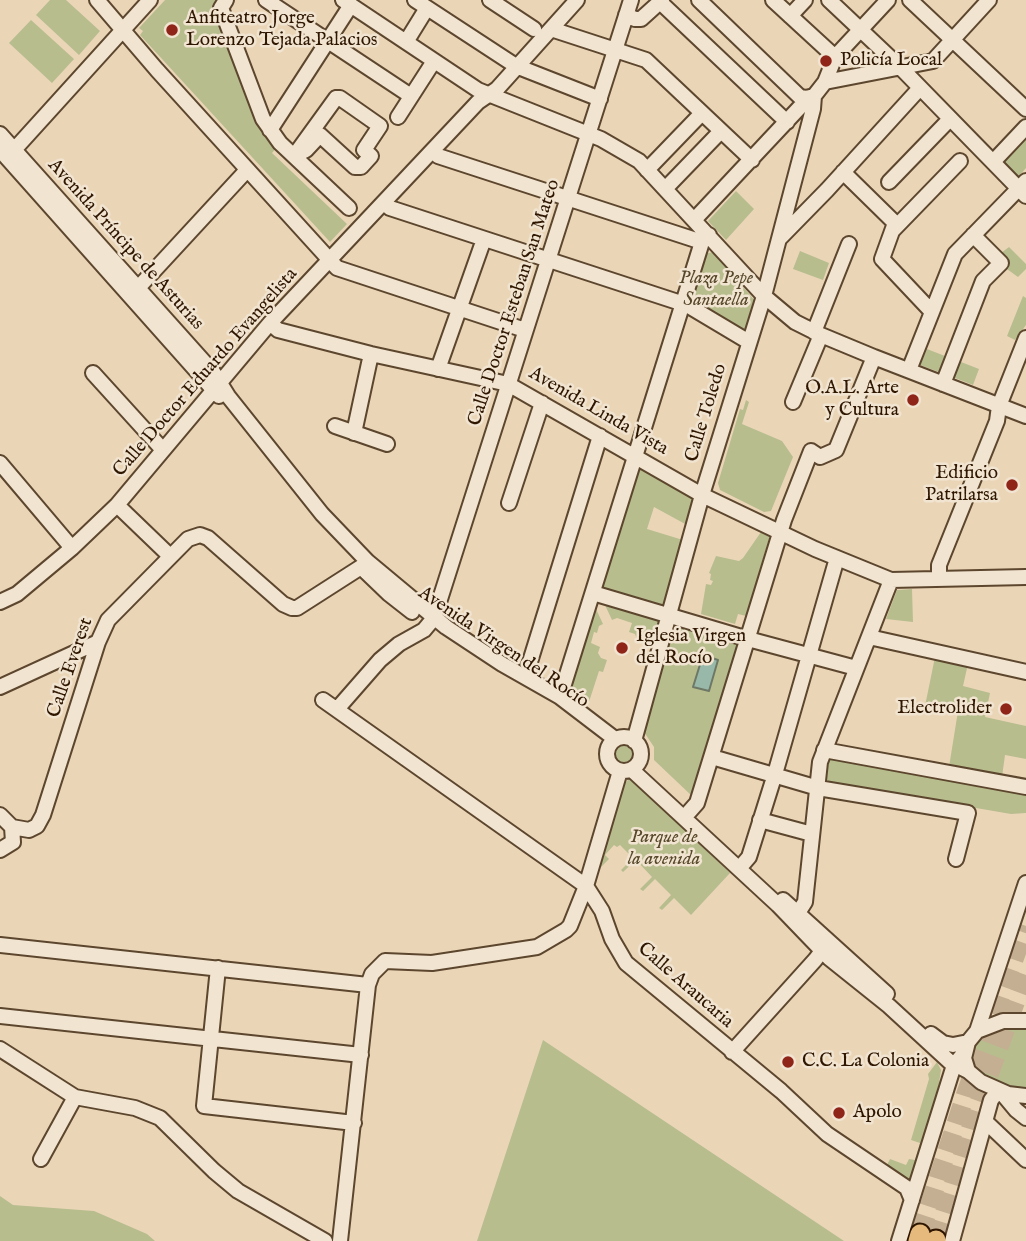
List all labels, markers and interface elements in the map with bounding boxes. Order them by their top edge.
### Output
place label: Anfiteatro Jorge Lorenzo Tejada Palacios [186,8,378,52]
marker: Anfiteatro Jorge Lorenzo Tejada Palacios [164,22,180,38]
place label: Policía Local [840,50,942,72]
marker: Policía Local [818,53,834,69]
street label: Avenida Príncipe de Asturias [42,155,208,335]
street label: Calle Doctor Esteban San Mateo [464,177,566,429]
street label: Calle Doctor Eduardo Evangelista [109,264,303,482]
park label: Plaza Pepe Santaella [679,268,753,312]
street label: Calle Toledo [681,361,733,465]
street label: Avenida Linda Vista [524,363,672,461]
place label: O.A.L. Arte y Cultura [805,378,899,422]
marker: O.A.L. Arte y Cultura [905,392,921,408]
place label: Edificio Patrilarsa [925,463,998,507]
marker: Edificio Patrilarsa [1004,477,1020,493]
street label: Avenida Virgen del Rocío [413,582,593,714]
street label: Calle Everest [43,615,99,721]
place label: Iglesia Virgen del Rocío [636,626,746,670]
marker: Iglesia Virgen del Rocío [614,640,630,656]
place label: Electrolider [897,698,992,720]
marker: Electrolider [998,701,1014,717]
park label: Parque de la avenida [628,827,700,871]
street label: Calle Araucaria [632,938,738,1034]
place label: C.C. La Colonia [802,1051,929,1073]
marker: C.C. La Colonia [780,1054,796,1070]
place label: Apolo [853,1102,902,1124]
marker: Apolo [831,1105,847,1121]

